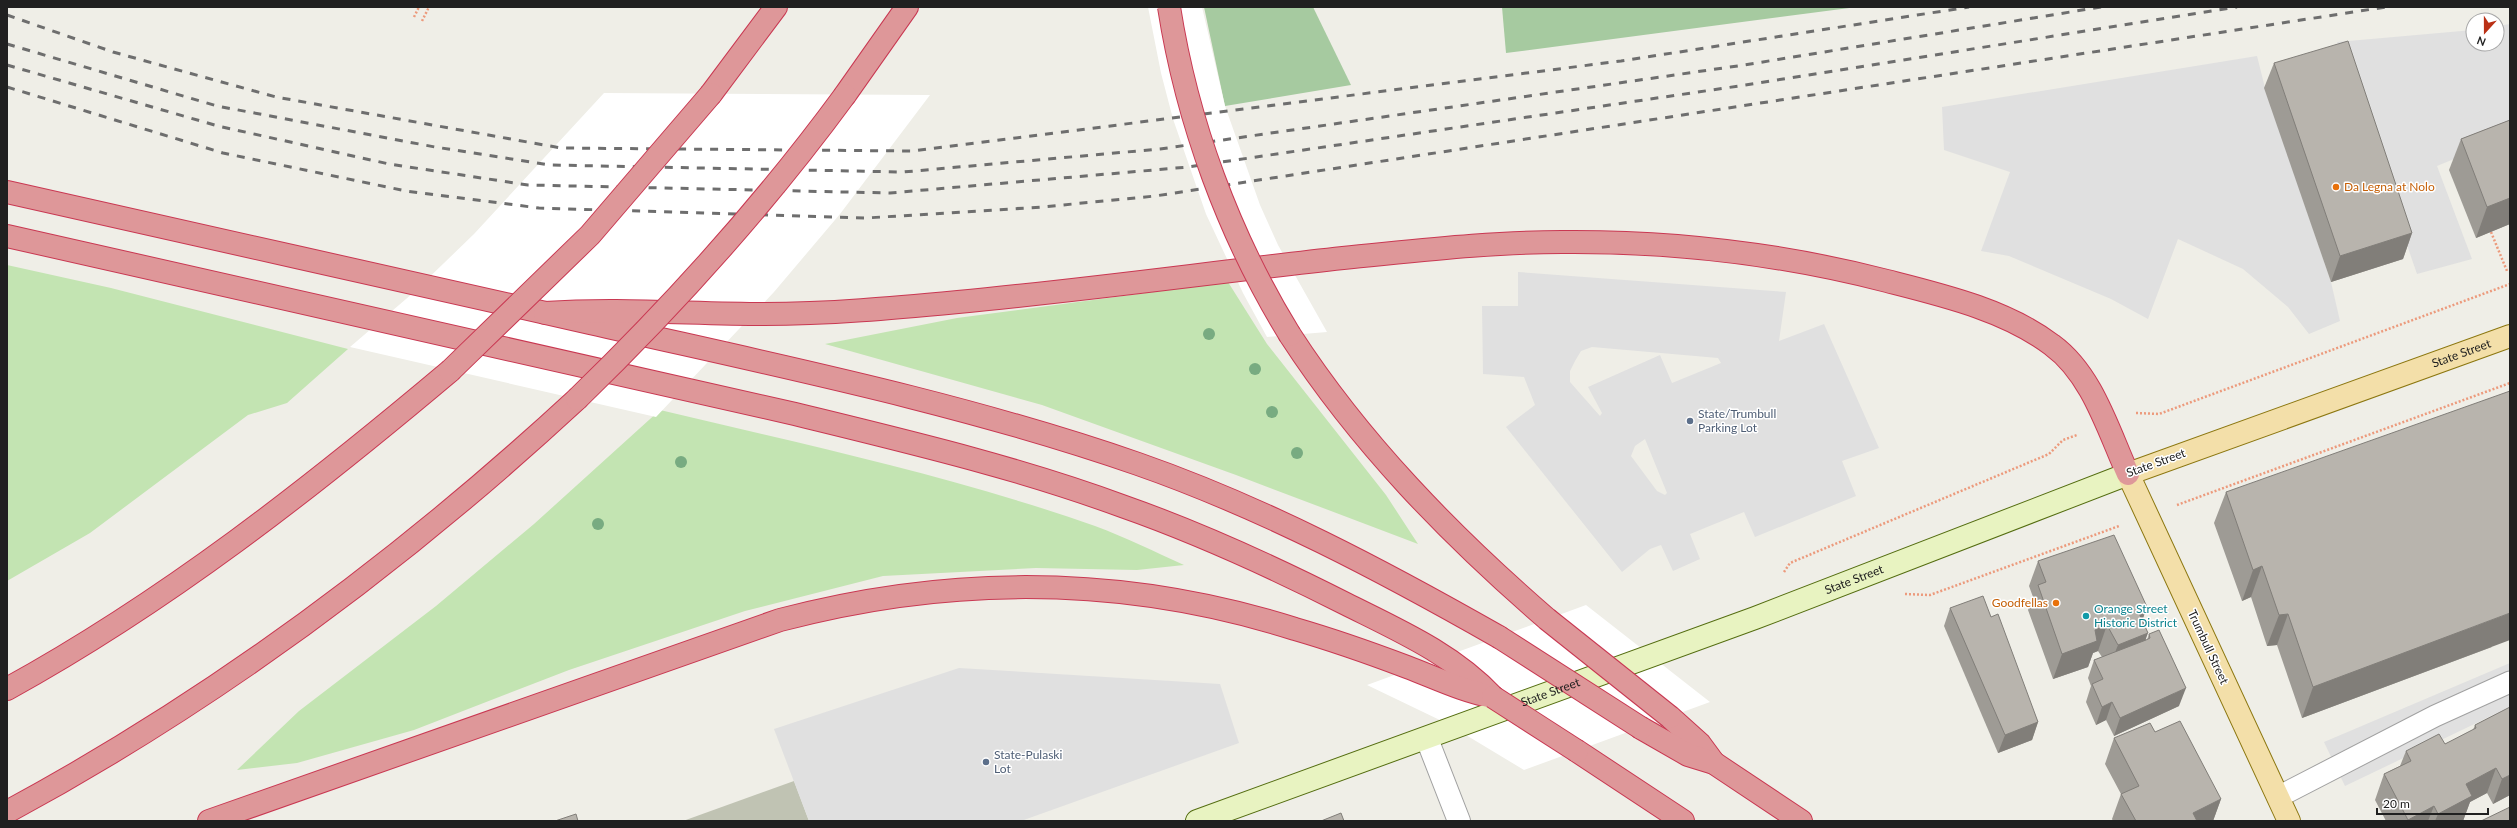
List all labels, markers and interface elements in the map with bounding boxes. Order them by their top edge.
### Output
north arrow [2465,12,2505,52]
text: N [2475,34,2488,49]
place label: Da Legna at Nolo [2344,179,2435,194]
marker: Da Legna at Nolo [2331,182,2341,192]
street label: State Street [2430,335,2493,371]
place label: State/Trumbull Parking Lot [1698,406,1776,435]
marker: State/Trumbull Parking Lot [1685,416,1695,426]
street label: State Street [2124,445,2188,480]
street label: State Street [1822,561,1886,597]
place label: Goodfellas [1992,595,2048,610]
marker: Goodfellas [2051,598,2061,608]
place label: Orange Street Historic District [2094,601,2178,630]
street label: Trumbull Street [2185,607,2233,687]
marker: Orange Street Historic District [2081,611,2091,621]
street label: State Street [1519,674,1582,710]
place label: State-Pulaski Lot [994,747,1062,776]
marker: State-Pulaski Lot [981,757,991,767]
scale bar [2377,790,2488,816]
text: 20 m [2383,796,2410,811]

